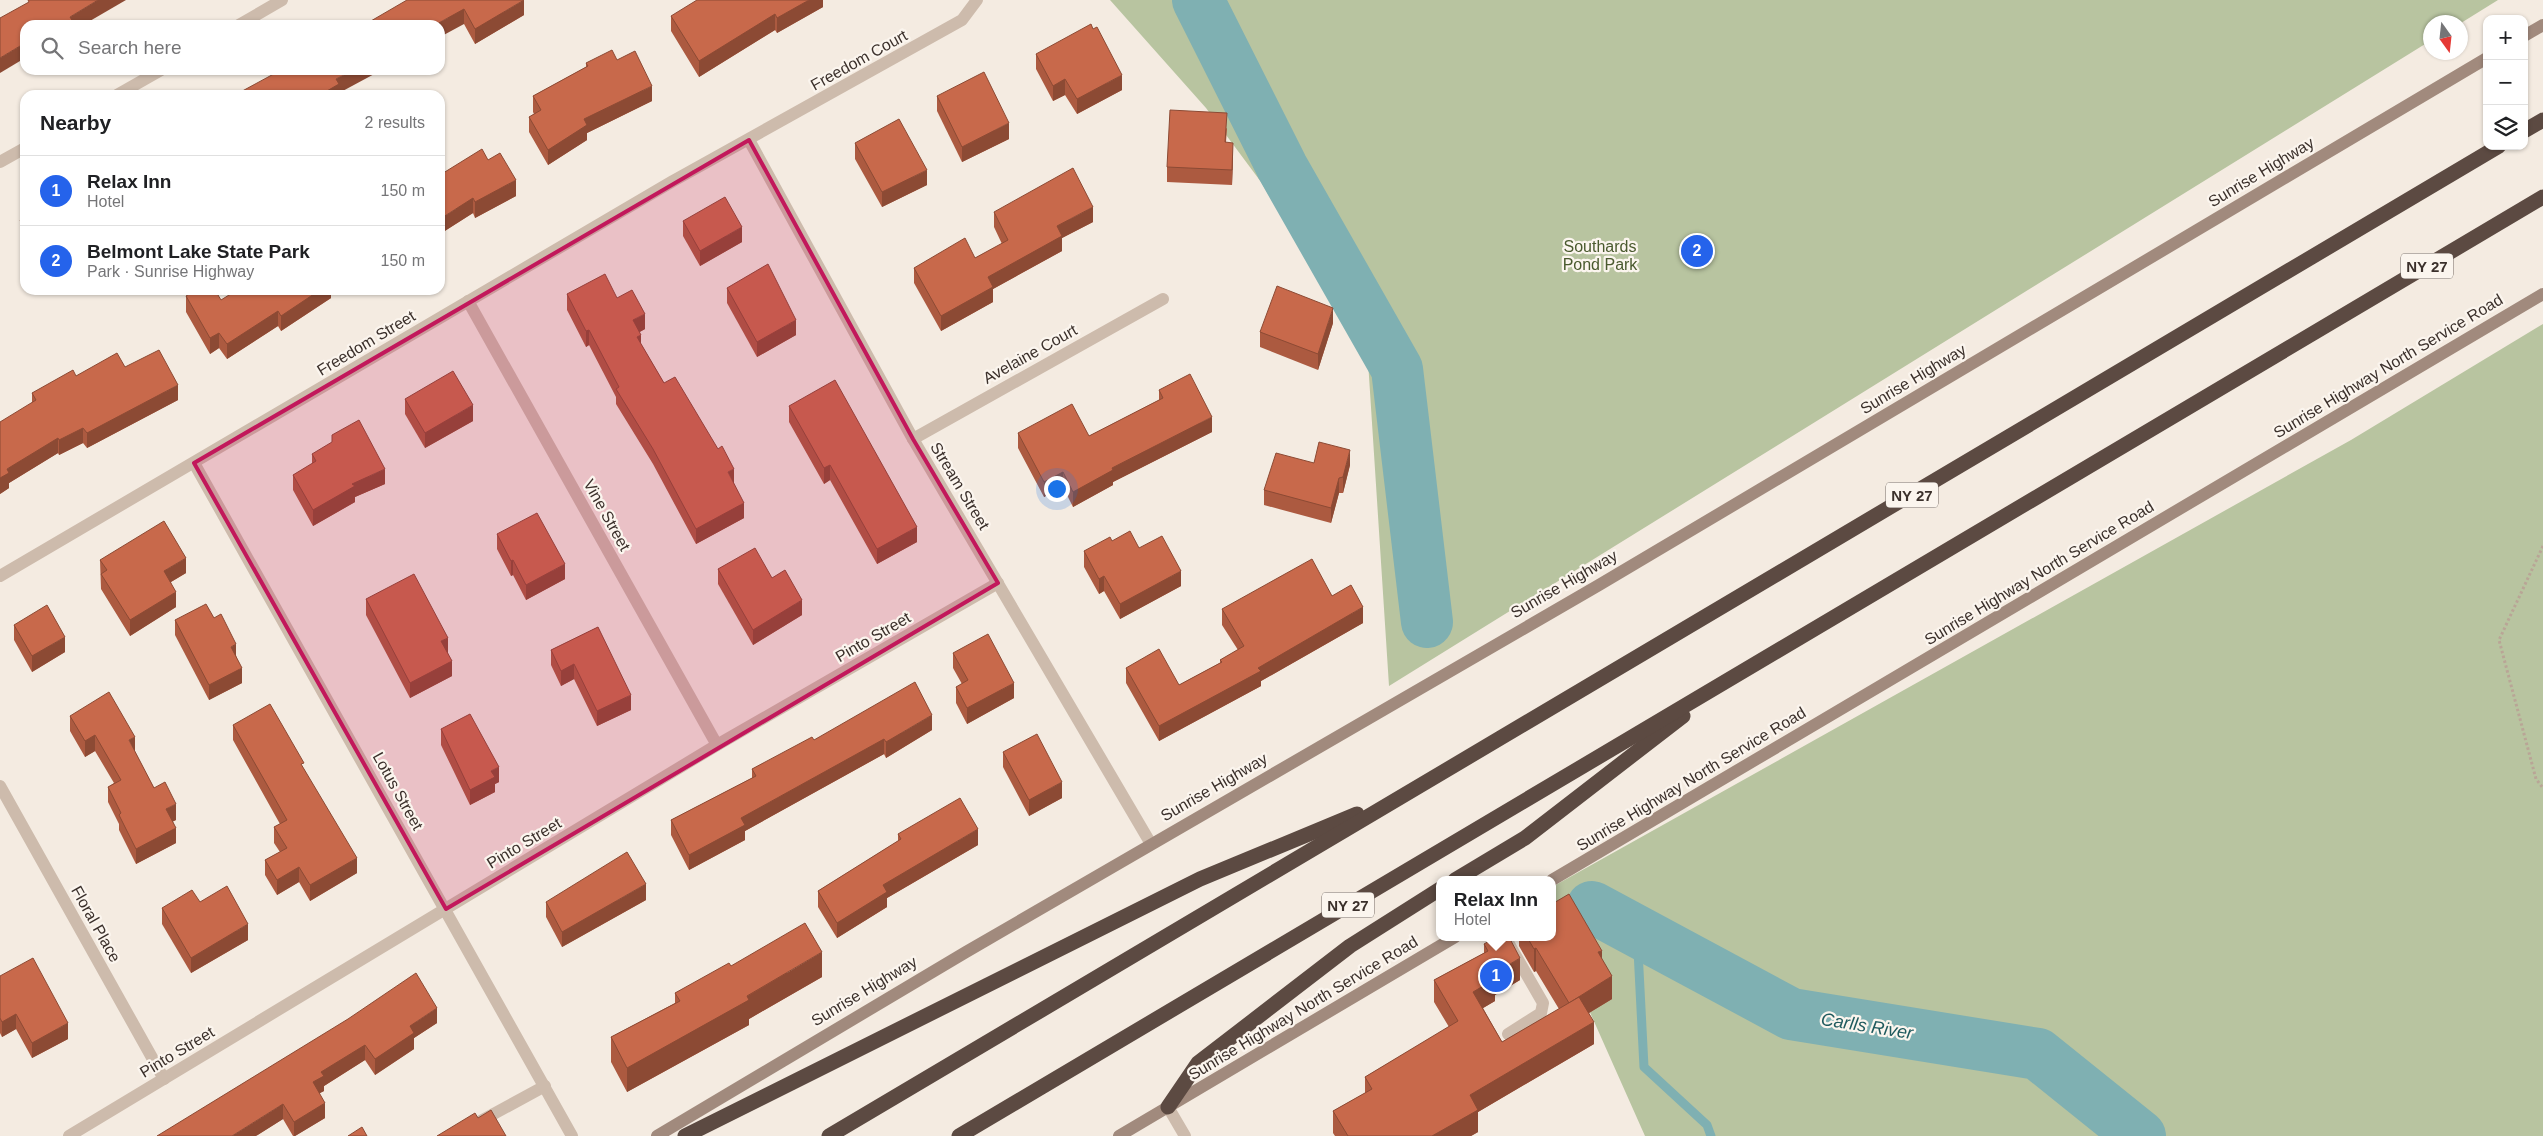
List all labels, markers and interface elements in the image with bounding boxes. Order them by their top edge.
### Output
north arrow [2423,15,2468,60]
map controls [2483,15,2528,150]
button: + [2483,15,2528,60]
search box [20,20,445,75]
street label: Freedom Court [808,26,911,94]
icon: search [38,34,66,62]
text: Search here [78,37,182,58]
button: − [2483,60,2528,105]
button: layers [2483,105,2528,150]
text: Nearby [40,111,111,134]
text: 2 results [365,114,425,131]
street label: Sunrise Highway [2205,134,2317,210]
text: Relax Inn [87,171,171,192]
text: 1 [52,182,60,199]
text: 150 m [381,182,425,199]
text: Hotel [87,193,124,210]
pin: 2 [1681,232,1713,270]
park label: Southards Pond Park [1563,238,1638,273]
text: Belmont Lake State Park [87,241,310,262]
text: 2 [52,252,60,269]
text: 150 m [381,252,425,269]
road number: NY 27 [2401,254,2453,278]
text: Park · Sunrise Highway [87,263,254,280]
street label: Sunrise Highway North Service Road [2270,291,2506,441]
street label: Freedom Street [314,307,418,379]
street label: Avelaine Court [980,321,1080,387]
street label: Sunrise Highway [1857,341,1969,417]
street label: Stream Street [927,439,993,533]
street label: Vine Street [580,476,634,554]
your location [1044,476,1070,502]
road number: NY 27 [1886,482,1938,508]
street label: Sunrise Highway North Service Road [1921,498,2157,648]
street label: Sunrise Highway [1508,547,1620,621]
street label: Pinto Street [833,608,914,665]
street label: Sunrise Highway North Service Road [1573,704,1809,854]
street label: Lotus Street [370,749,427,833]
street label: Sunrise Highway [1158,750,1270,824]
street label: Pinto Street [484,814,565,872]
popup [1436,876,1556,941]
street label: Floral Place [68,883,124,965]
text: Relax Inn [1454,889,1538,910]
road number: NY 27 [1322,892,1374,918]
text: Hotel [1454,911,1491,928]
street label: Sunrise Highway North Service Road [1185,933,1421,1083]
street label: Sunrise Highway [808,953,920,1029]
pin: 1 [1480,957,1512,995]
water label: Carlls River [1820,1009,1915,1043]
street label: Pinto Street [137,1023,218,1081]

